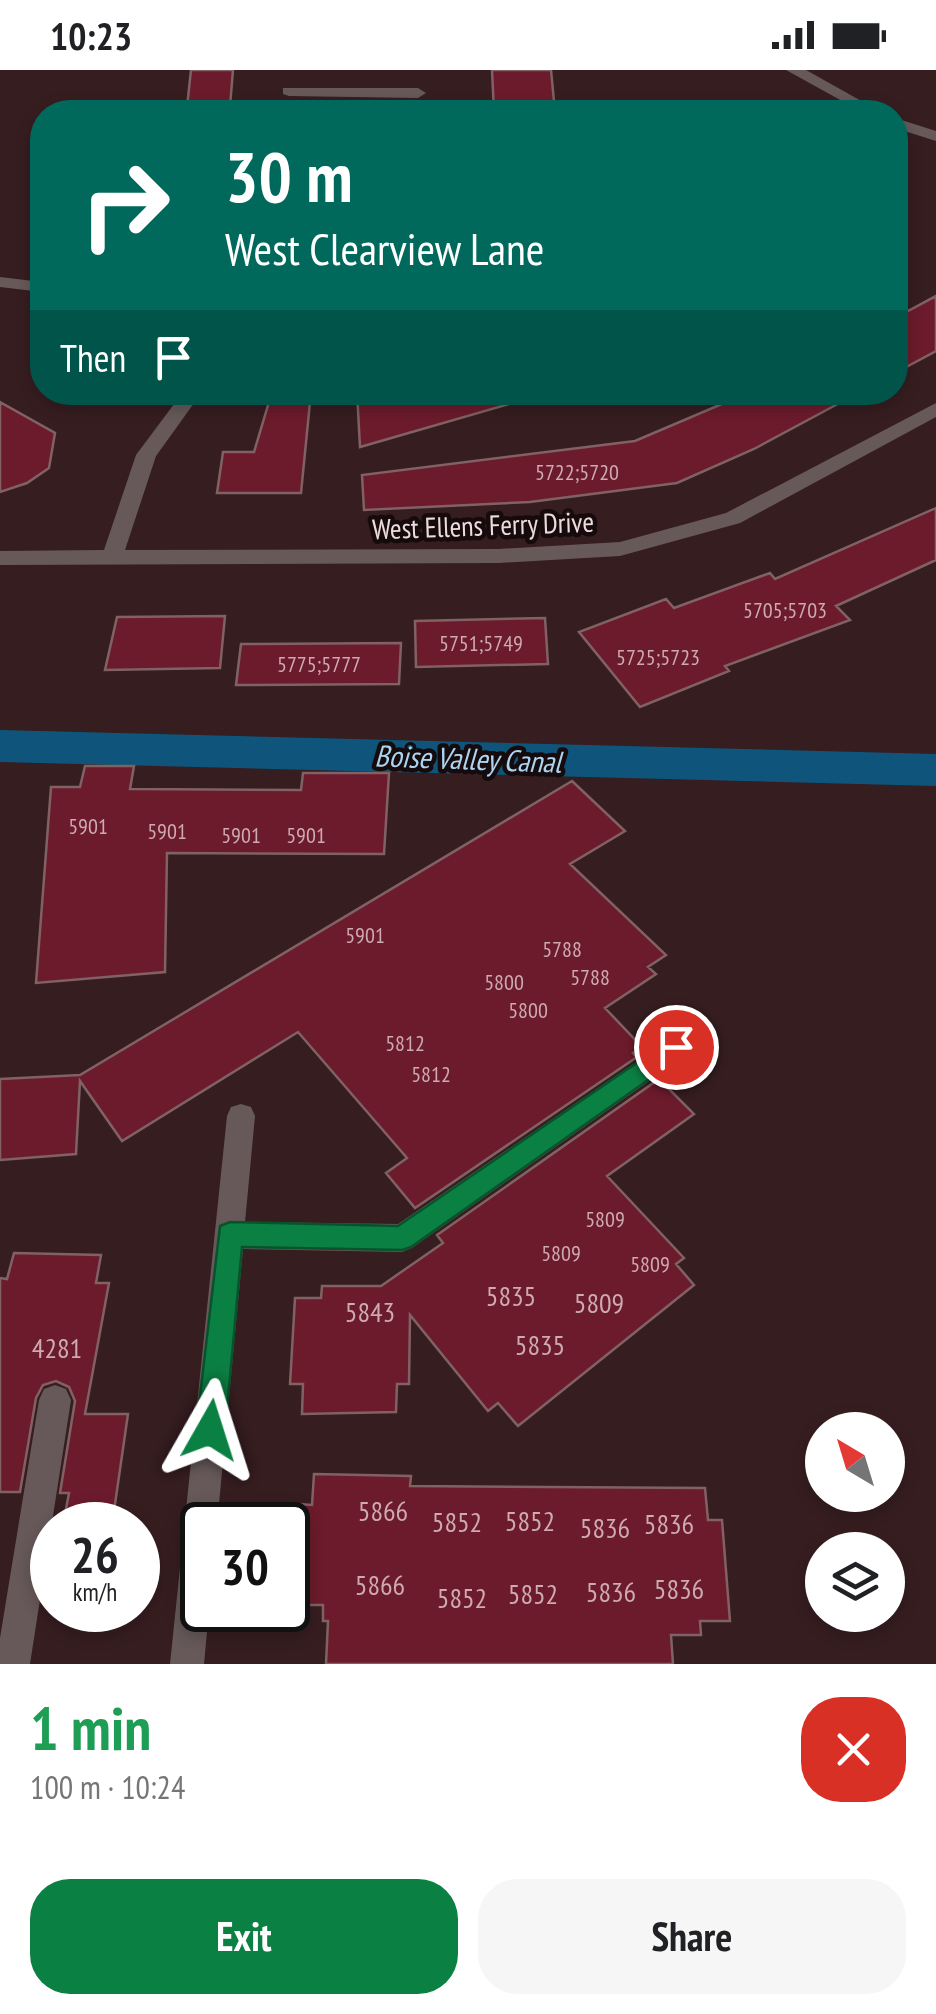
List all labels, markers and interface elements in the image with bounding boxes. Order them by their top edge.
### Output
text: 10:23 [50,11,132,60]
text: 30 m [225,131,353,221]
icon: right [60,140,190,270]
text: West Clearview Lane [225,219,544,277]
icon: arrive [146,330,201,385]
text: Then [60,333,126,382]
house number: 5722;5720 [535,458,619,486]
street label: West Ellens Ferry Drive [372,503,594,547]
house number: 5705;5703 [743,596,827,624]
house number: 5751;5749 [439,629,523,657]
house number: 5725;5723 [616,643,700,671]
house number: 5775;5777 [277,650,361,678]
water label: Boise Valley Canal [374,735,565,781]
house number: 5901 [68,812,108,840]
house number: 5901 [147,817,187,845]
house number: 5901 [221,821,261,849]
house number: 5901 [286,821,326,849]
house number: 5901 [345,921,385,949]
house number: 5788 [542,935,582,963]
house number: 5788 [570,963,610,991]
house number: 5800 [484,968,524,996]
house number: 5800 [508,996,548,1024]
pin [634,1005,719,1090]
icon: arrive [649,1020,704,1075]
house number: 5812 [385,1029,425,1057]
house number: 5812 [411,1060,451,1088]
house number: 5809 [585,1205,625,1233]
house number: 5809 [541,1239,581,1267]
house number: 5809 [630,1250,670,1278]
house number: 5835 [486,1277,536,1314]
house number: 5809 [574,1284,624,1321]
house number: 5843 [345,1293,395,1330]
house number: 5835 [515,1326,565,1363]
house number: 4281 [32,1329,82,1366]
position arrow [158,1378,262,1482]
north arrow [805,1412,905,1512]
map controls [805,1412,905,1632]
house number: 5866 [358,1492,408,1529]
speed limit sign: 30 [180,1502,310,1632]
house number: 5852 [505,1502,555,1539]
house number: 5852 [432,1503,482,1540]
house number: 5836 [644,1505,694,1542]
house number: 5836 [580,1509,630,1546]
text: 26 [71,1522,119,1587]
button: layers [805,1532,905,1632]
house number: 5866 [355,1566,405,1603]
house number: 5836 [654,1570,704,1607]
house number: 5836 [586,1573,636,1610]
house number: 5852 [508,1575,558,1612]
text: km/h [73,1576,117,1608]
house number: 5852 [437,1579,487,1616]
text: 1 min [30,1689,151,1767]
button: close [801,1697,906,1802]
text: 100 m · 10:24 [30,1766,185,1808]
button: Exit [30,1879,458,1994]
button: Share [478,1879,906,1994]

